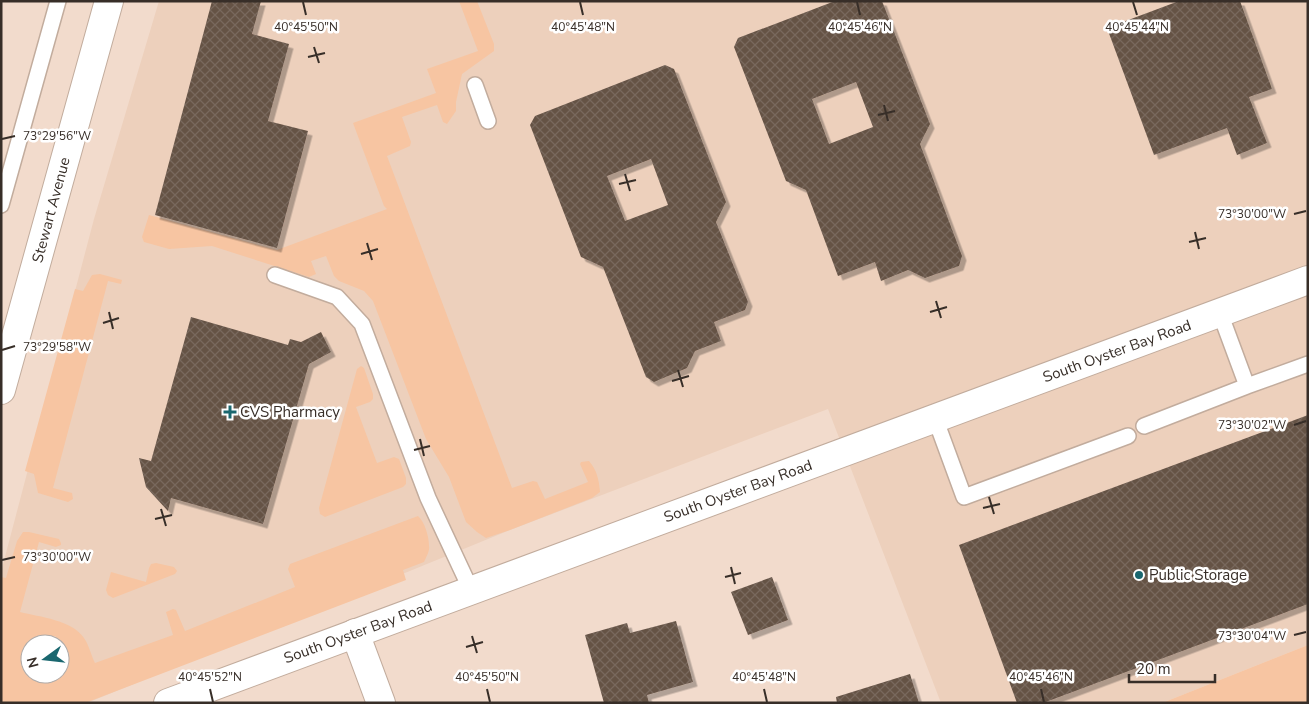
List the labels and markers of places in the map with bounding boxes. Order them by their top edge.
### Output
place label: CVS Pharmacy [240,402,340,422]
marker: CVS Pharmacy [224,406,236,418]
place label: Public Storage [1149,565,1247,585]
marker: Public Storage [1133,569,1145,581]

